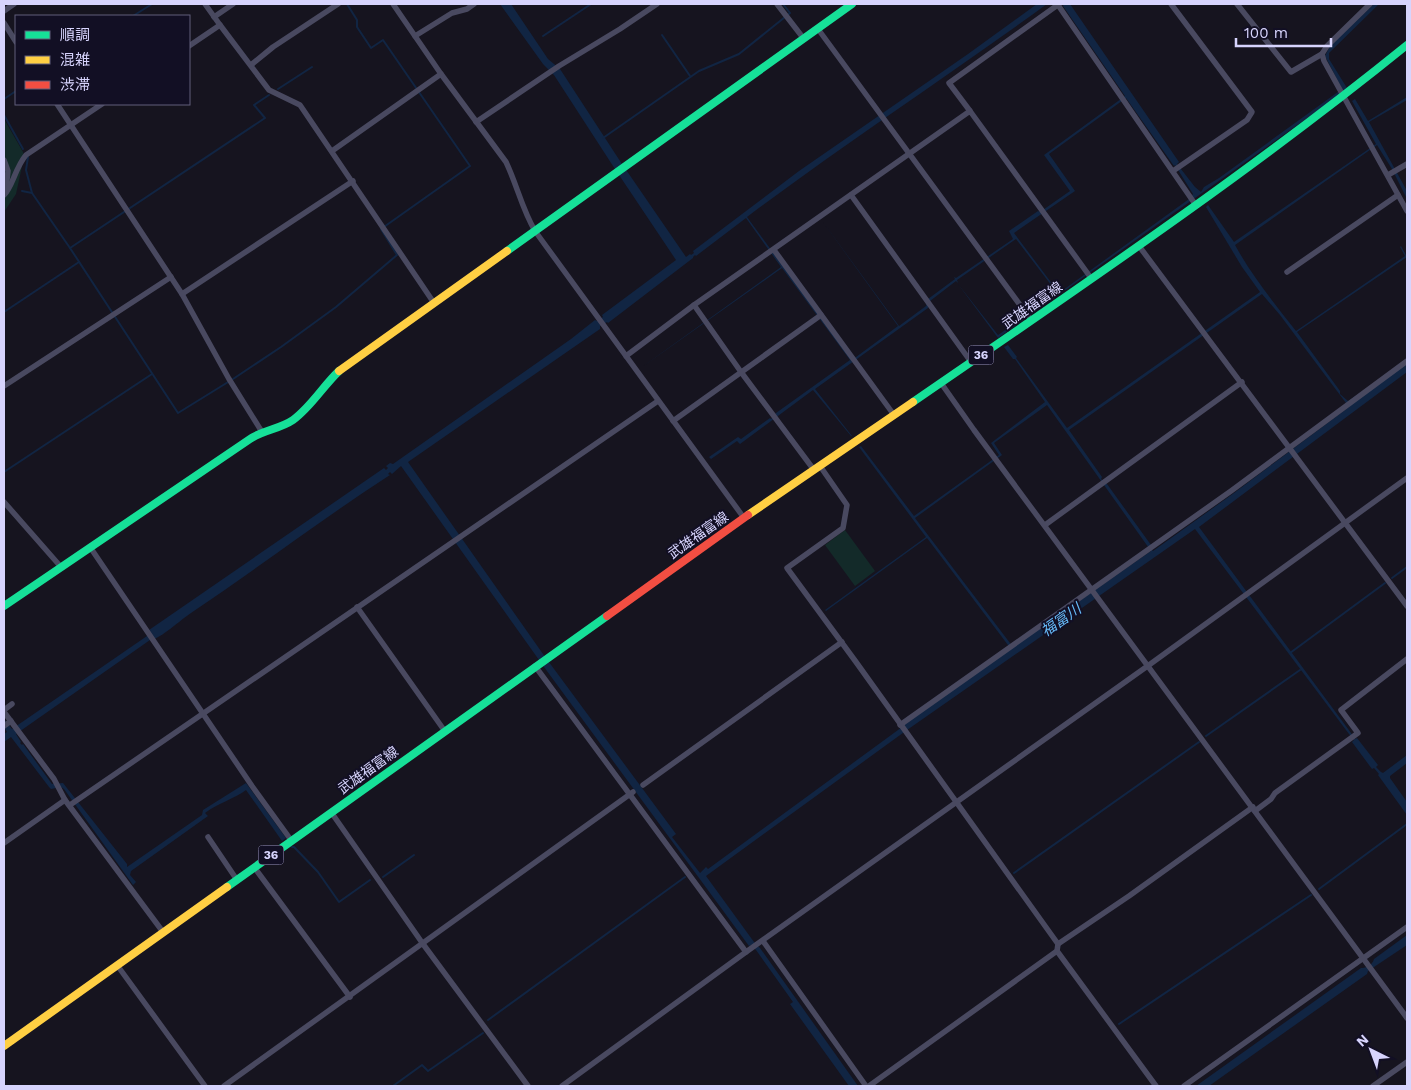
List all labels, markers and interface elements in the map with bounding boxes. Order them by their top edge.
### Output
legend [15,15,190,105]
scale bar [1236,15,1331,47]
text: 100 m [1244,24,1288,42]
text: 順調 [60,26,90,44]
text: 混雑 [60,51,90,69]
text: 渋滞 [60,76,90,94]
street label: 武雄福富線 [999,278,1065,332]
road number: 36 [968,346,994,364]
street label: 武雄福富線 [665,508,731,562]
water label: 福富川 [1037,599,1086,640]
street label: 武雄福富線 [335,743,401,797]
road number: 36 [258,846,284,864]
north arrow [1346,1025,1396,1075]
text: N [1353,1031,1372,1050]

